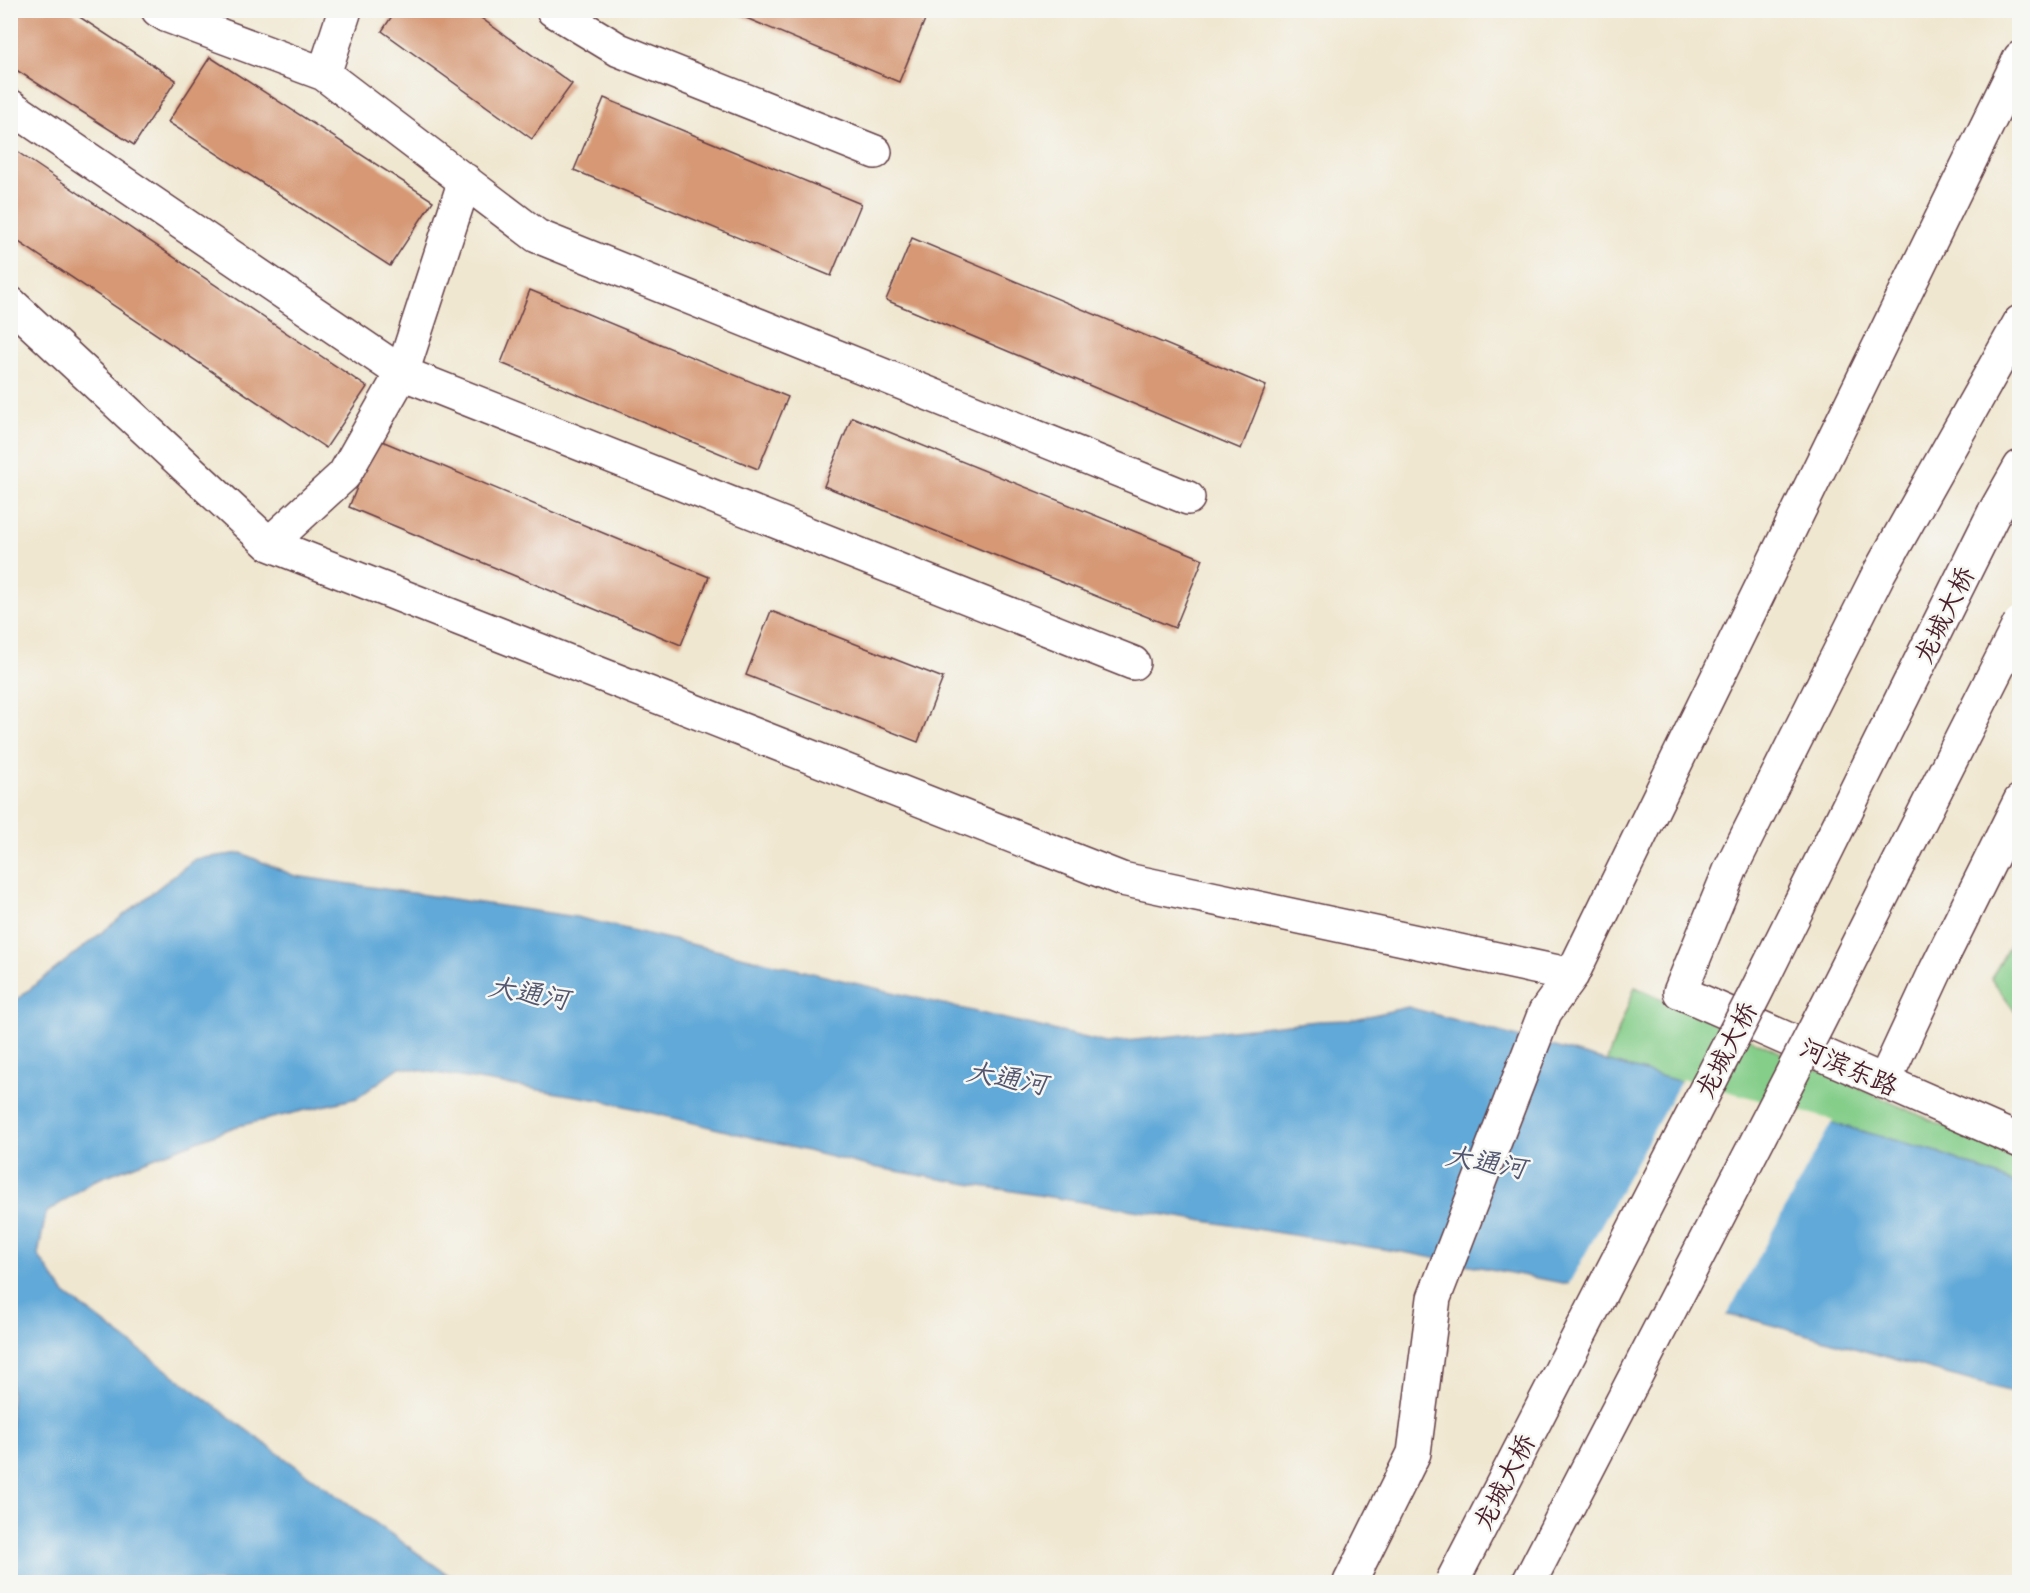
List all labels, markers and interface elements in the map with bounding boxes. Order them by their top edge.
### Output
street label: 龙城大桥 [1907,561,1987,671]
water label: 大通河 [485,969,576,1022]
street label: 龙城大桥 [1688,996,1769,1106]
street label: 河滨东路 [1793,1031,1903,1108]
water label: 大通河 [963,1054,1054,1107]
water label: 大通河 [1442,1138,1533,1191]
street label: 龙城大桥 [1466,1428,1547,1538]

